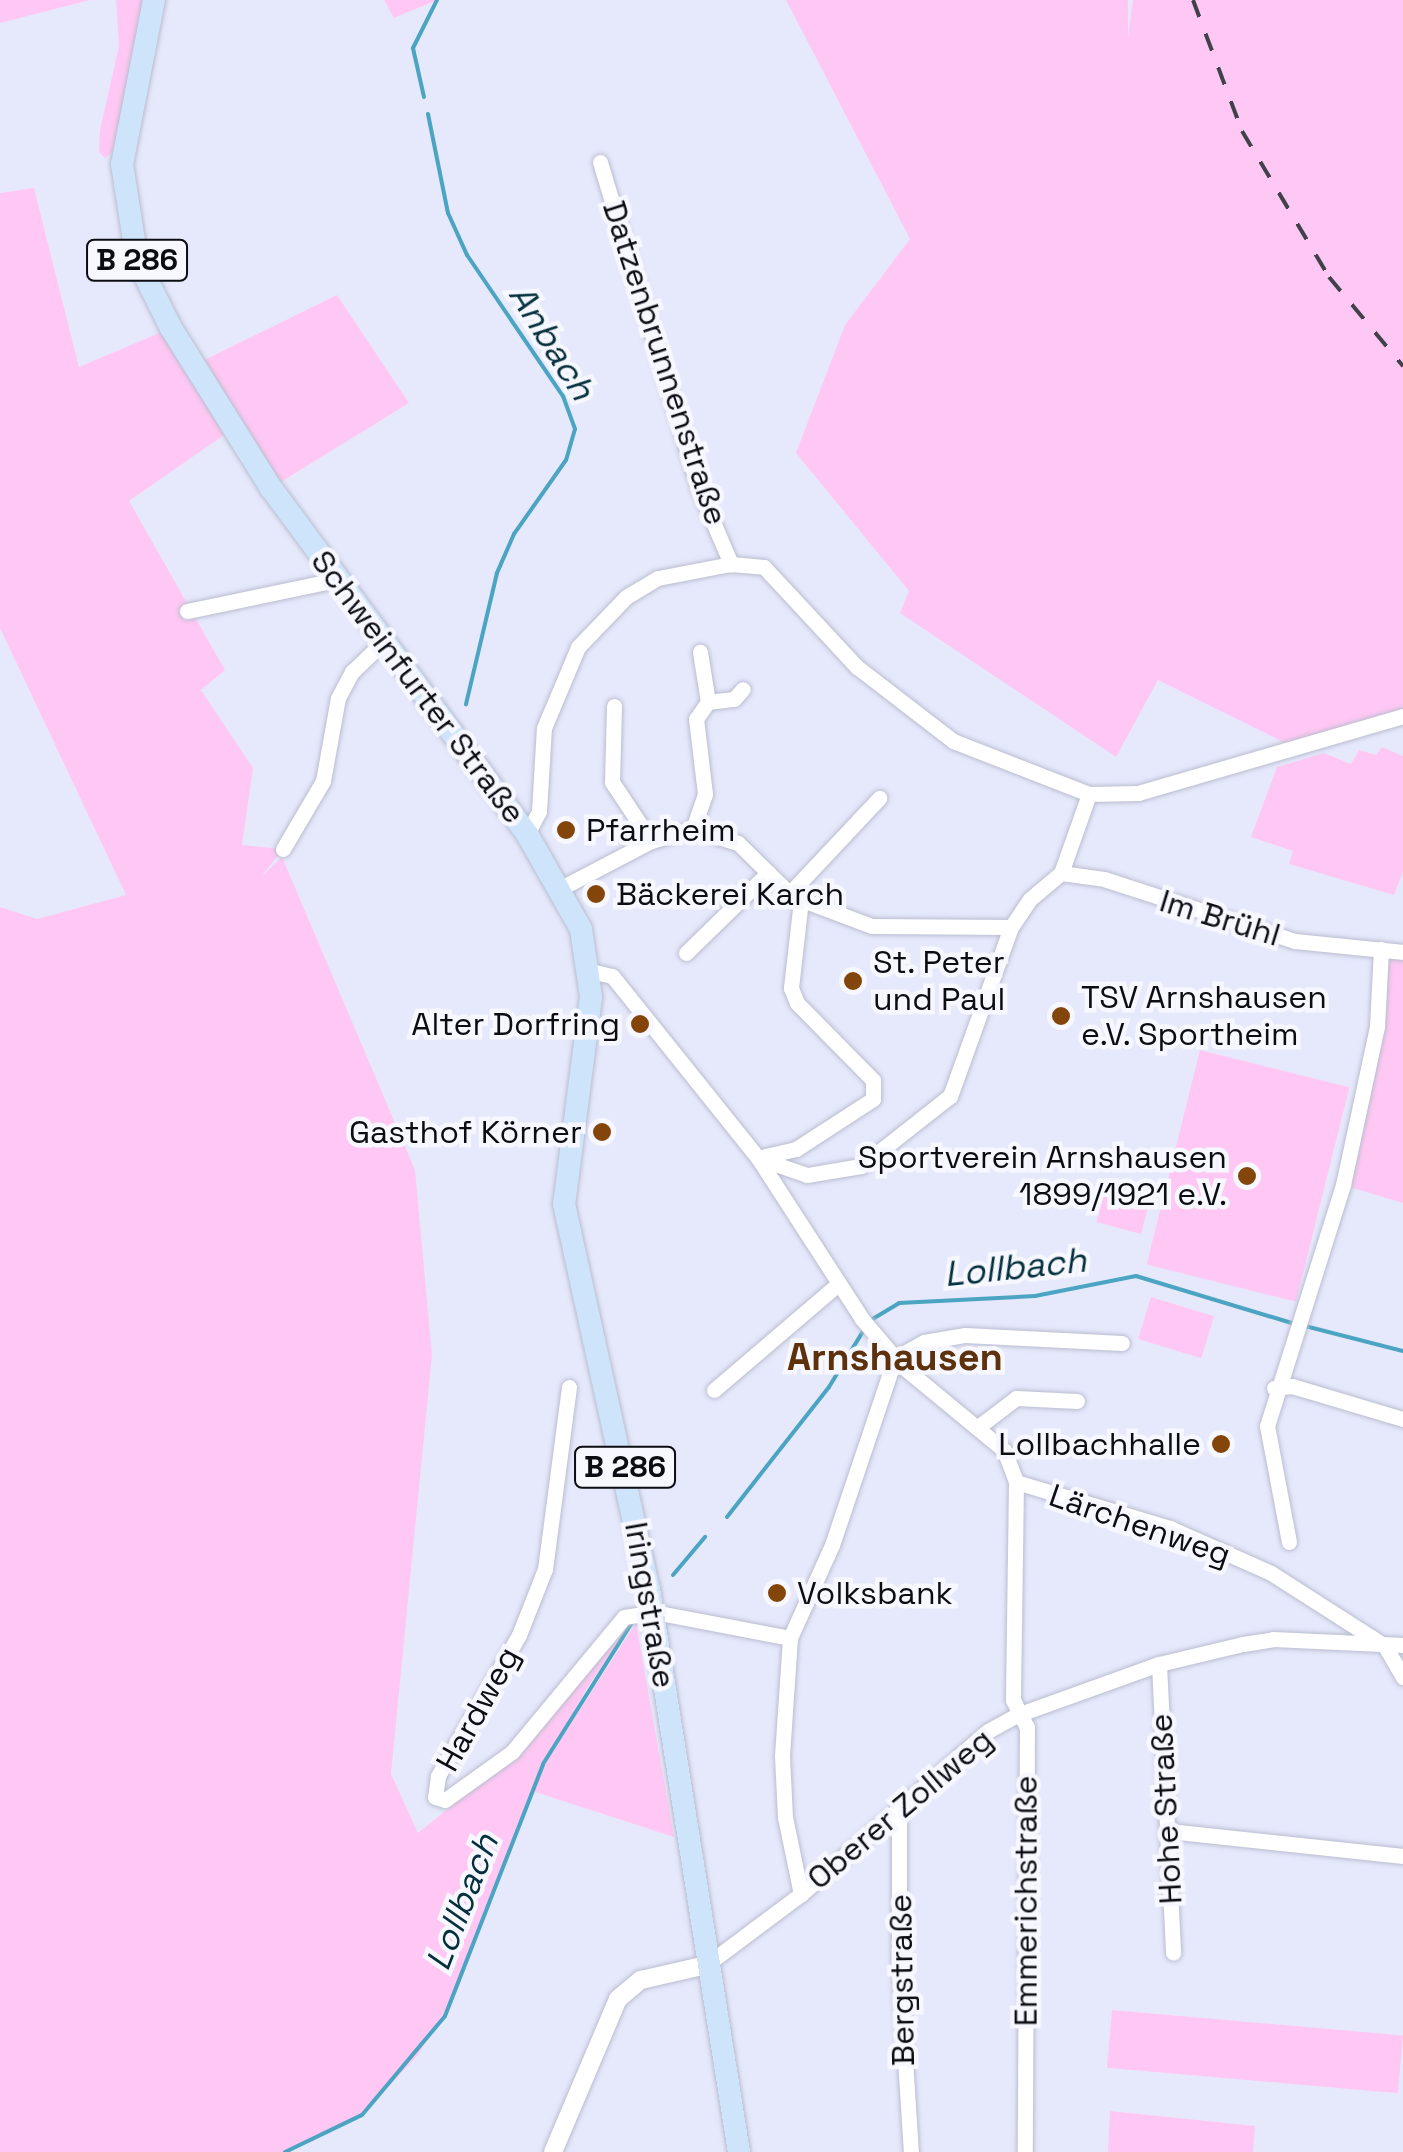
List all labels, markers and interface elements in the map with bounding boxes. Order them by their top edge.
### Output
street label: Datzenbrunnenstraße [594,196,736,530]
road number: B 286 [84,235,190,285]
water label: Anbach [500,277,604,407]
street label: Schweinfurter Straße [303,543,533,831]
place label: Pfarrheim [586,811,736,849]
marker: Pfarrheim [555,819,577,841]
place label: Bäckerei Karch [616,875,844,913]
street label: Im Brühl [1155,882,1285,954]
marker: Bäckerei Karch [585,883,607,905]
place label: St. Peter und Paul [873,944,1006,1019]
marker: St. Peter und Paul [842,970,864,992]
place label: TSV Arnshausen e.V. Sportheim [1081,979,1328,1054]
place label: Alter Dorfring [411,1005,620,1043]
marker: TSV Arnshausen e.V. Sportheim [1050,1005,1072,1027]
marker: Alter Dorfring [629,1013,651,1035]
place label: Gasthof Körner [349,1113,582,1151]
marker: Gasthof Körner [591,1121,613,1143]
place label: Sportverein Arnshausen 1899/1921 e.V. [857,1139,1227,1214]
marker: Sportverein Arnshausen 1899/1921 e.V. [1236,1165,1258,1187]
water label: Lollbach [942,1239,1088,1295]
district label: Arnshausen [787,1335,1003,1381]
place label: Lollbachhalle [998,1425,1201,1463]
marker: Lollbachhalle [1210,1433,1232,1455]
road number: B 286 [572,1442,678,1492]
street label: Lärchenweg [1044,1476,1236,1574]
street label: Iringstraße [617,1519,683,1691]
place label: Volksbank [797,1574,953,1612]
marker: Volksbank [766,1582,788,1604]
street label: Hardweg [428,1640,528,1778]
street label: Hohe Straße [1142,1713,1190,1905]
street label: Oberer Zollweg [800,1720,1000,1898]
street label: Emmerichstraße [1007,1776,1045,2026]
water label: Lollbach [417,1828,507,1976]
street label: Bergstraße [881,1894,923,2066]

